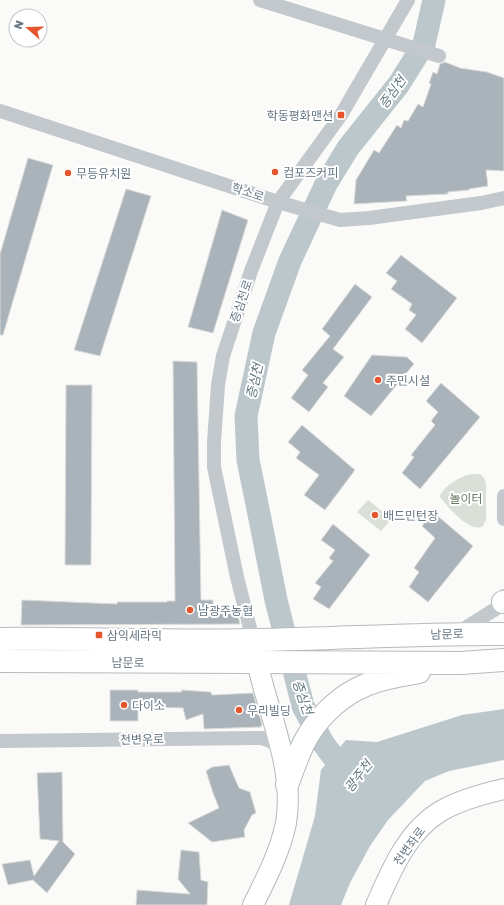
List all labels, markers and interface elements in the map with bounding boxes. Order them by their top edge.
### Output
north arrow [8,8,48,48]
text: N [11,18,26,31]
water label: 증심천 [375,72,410,111]
place label: 학동평화맨션 [267,108,333,123]
marker: 학동평화맨션 [336,110,346,120]
place label: 컴포즈커피 [283,165,338,180]
place label: 무등유치원 [76,166,131,181]
marker: 컴포즈커피 [270,167,280,177]
marker: 무등유치원 [63,168,73,178]
street label: 학소로 [230,180,266,204]
street label: 증심천로 [227,278,255,324]
water label: 증심천 [242,361,266,400]
place label: 주민시설 [386,373,430,388]
marker: 주민시설 [373,375,383,385]
park label: 놀이터 [449,491,483,506]
place label: 배드민턴장 [383,508,438,523]
marker: 배드민턴장 [370,510,380,520]
place label: 남광주농협 [198,603,253,618]
marker: 남광주농협 [185,605,195,615]
street label: 남문로 [430,626,464,642]
place label: 삼익세라믹 [107,628,162,643]
marker: 삼익세라믹 [94,630,104,640]
street label: 남문로 [111,655,145,670]
water label: 증심천 [290,677,317,718]
place label: 다이소 [132,698,165,713]
marker: 다이소 [119,700,129,710]
place label: 우리빌딩 [247,703,291,718]
marker: 우리빌딩 [234,705,244,715]
street label: 천변우로 [120,731,164,747]
water label: 광주천 [341,756,376,795]
street label: 천변좌로 [390,824,428,868]

